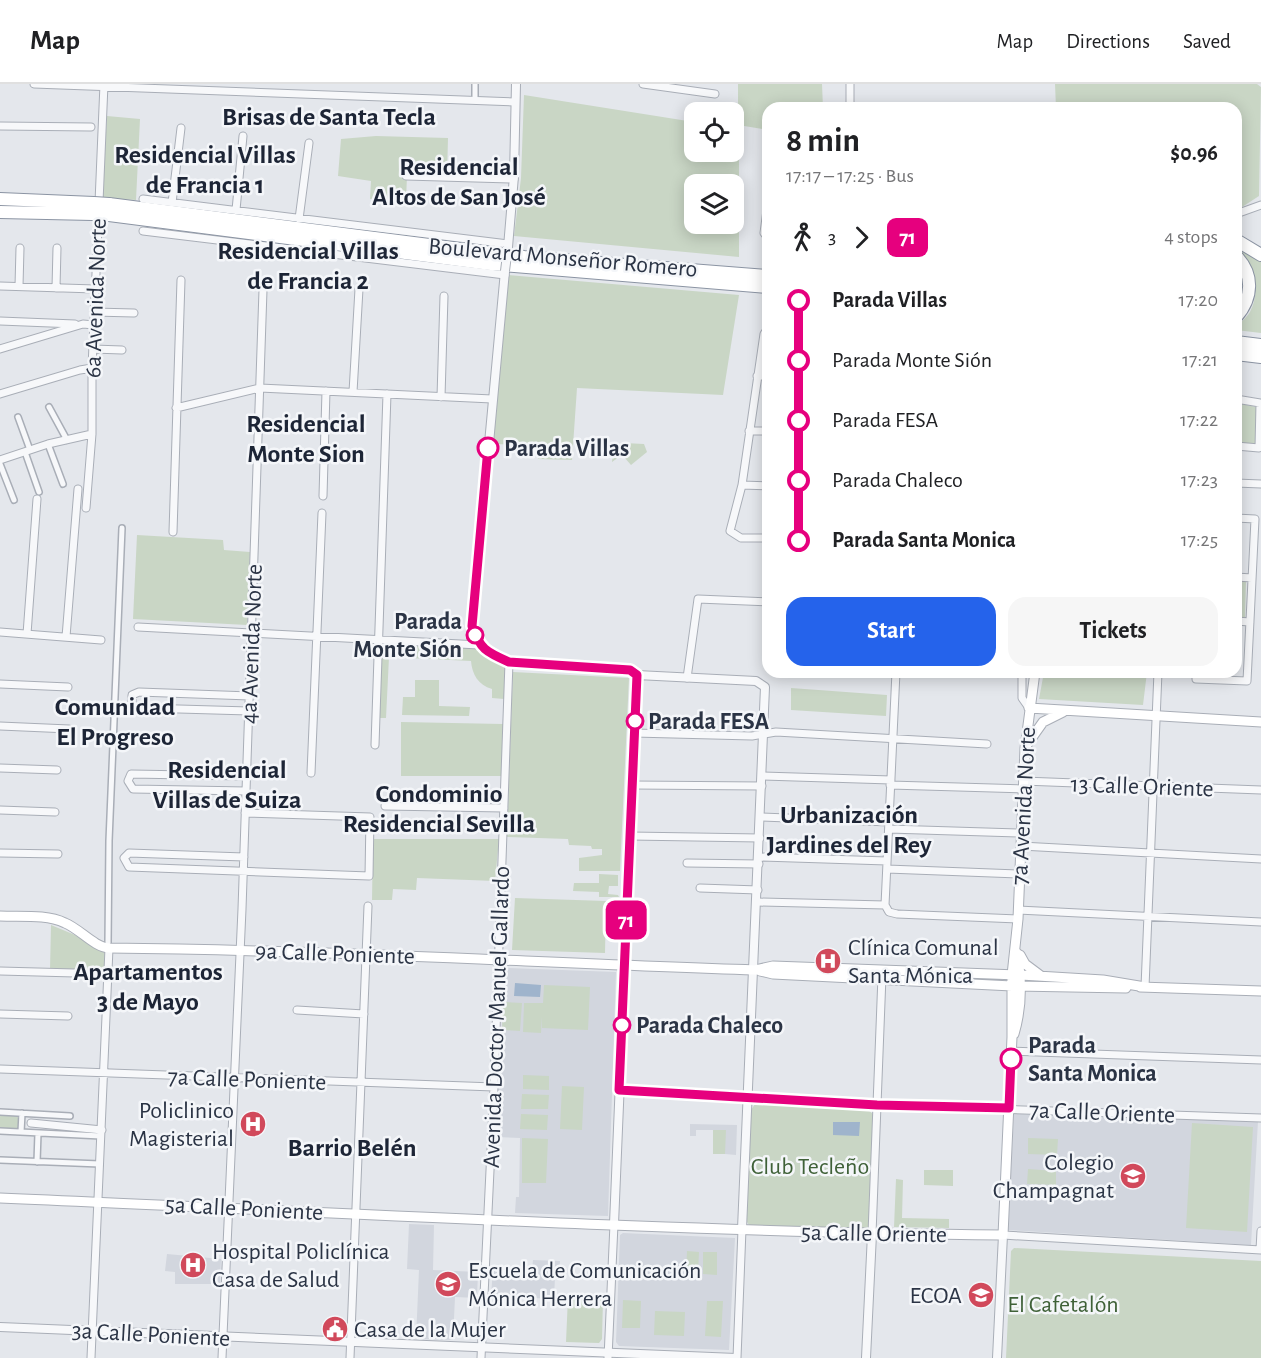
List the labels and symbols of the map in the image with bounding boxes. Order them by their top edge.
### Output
district label: Brisas de Santa Tecla [222,104,436,130]
district label: Residencial Villas de Francia 1 [114,142,296,198]
district label: Residencial Altos de San José [372,154,546,210]
street label: 6a Avenida Norte [81,218,111,378]
street label: Boulevard Monseñor Romero [427,234,699,282]
district label: Residencial Villas de Francia 2 [217,238,399,294]
district label: Residencial Monte Sion [246,411,366,467]
marker: Parada Villas [477,437,499,459]
place label: Parada Villas [504,437,629,461]
street label: 4a Avenida Norte [237,564,267,724]
place label: Parada Monte Sión [353,610,462,662]
marker: Parada Monte Sión [466,626,484,644]
district label: Comunidad El Progreso [55,694,176,750]
place label: Parada FESA [648,710,770,734]
marker: Parada FESA [626,712,644,730]
street label: 7a Avenida Norte [1008,726,1040,886]
district label: Residencial Villas de Suiza [153,757,301,813]
street label: 13 Calle Oriente [1070,773,1214,801]
district label: Condominio Residencial Sevilla [343,781,535,837]
district label: Urbanización Jardines del Rey [766,802,932,858]
street label: Avenida Doctor Manuel Gallardo [480,866,514,1168]
line badge: 71 [599,900,653,940]
place label: Clínica Comunal Santa Mónica [848,936,999,988]
street label: 9a Calle Poniente [255,939,415,969]
hospital icon: Clínica Comunal Santa Mónica [813,946,843,976]
district label: Apartamentos 3 de Mayo [73,959,223,1015]
place label: Parada Chaleco [636,1014,783,1038]
marker: Parada Chaleco [613,1016,631,1034]
place label: Parada Santa Monica [1028,1034,1157,1086]
marker: Parada Santa Monica [1000,1048,1022,1070]
street label: 7a Calle Poniente [167,1065,327,1095]
street label: 7a Calle Oriente [1029,1098,1175,1128]
place label: Policlinico Magisterial [129,1099,234,1151]
hospital icon: Policlinico Magisterial [238,1109,268,1139]
district label: Barrio Belén [288,1135,417,1161]
place label: Colegio Champagnat [993,1151,1114,1203]
park label: Club Tecleño [751,1155,869,1179]
school or university icon: Colegio Champagnat [1118,1161,1148,1191]
street label: 5a Calle Poniente [164,1193,324,1225]
street label: 5a Calle Oriente [801,1221,947,1247]
place label: Hospital Policlínica Casa de Salud [212,1240,390,1292]
hospital icon: Hospital Policlínica Casa de Salud [178,1250,208,1280]
place label: Escuela de Comunicación Mónica Herrera [468,1259,701,1311]
school or university icon: Escuela de Comunicación Mónica Herrera [433,1269,463,1299]
school or university icon: ECOA [966,1280,996,1310]
place label: ECOA [910,1284,962,1308]
park label: El Cafetalón [1007,1293,1119,1317]
public building icon: Casa de la Mujer [320,1314,350,1344]
place label: Casa de la Mujer [354,1318,506,1342]
street label: 3a Calle Poniente [71,1319,231,1351]

